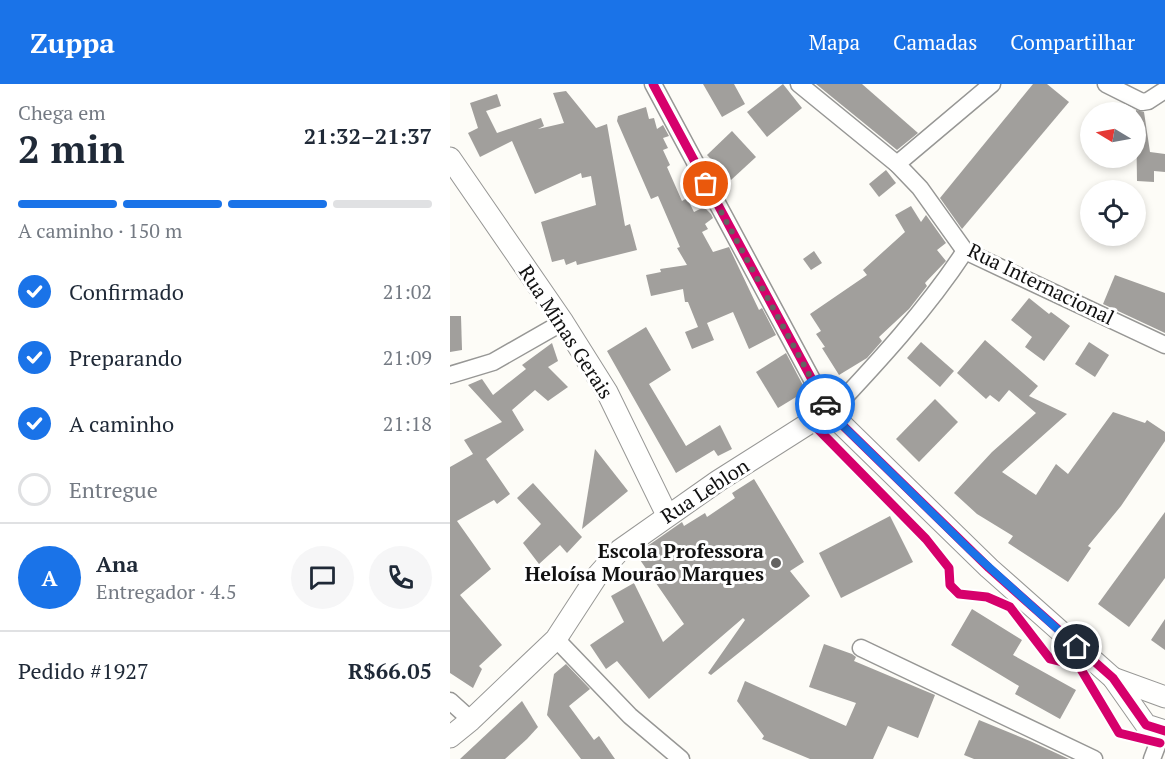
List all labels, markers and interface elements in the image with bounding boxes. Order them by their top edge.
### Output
text: Zuppa [30,24,115,61]
text: Mapa [809,28,860,56]
text: Camadas [893,28,977,56]
text: Compartilhar [1010,28,1135,56]
text: Chega em [18,99,105,126]
north arrow [1080,102,1146,168]
map controls [1080,102,1146,246]
text: 21:32–21:37 [304,121,432,150]
text: 2 min [18,122,125,174]
pin [680,158,731,209]
icon: bag [689,167,722,200]
button: locate [1080,180,1146,246]
text: A caminho · 150 m [18,217,182,244]
street label: Rua Internacional [964,236,1119,331]
street label: Rua Minas Gerais [513,260,620,404]
icon: check [18,275,51,308]
text: Confirmado [69,277,184,306]
text: 21:02 [383,278,432,305]
icon: check [18,341,51,374]
text: Preparando [69,343,182,372]
text: 21:09 [383,344,432,371]
courier [795,374,855,434]
icon: car [809,388,842,421]
icon: check [18,407,51,440]
text: A caminho [69,409,174,438]
text: 21:18 [383,410,432,437]
street label: Rua Leblon [655,452,754,529]
text: Entregue [69,475,158,504]
place label: Escola Professora Heloísa Mourão Marques [525,537,764,587]
button: chat [291,546,354,609]
button: phone [369,546,432,609]
text: Ana [96,549,138,578]
marker: Escola Professora Heloísa Mourão Marques [769,556,783,570]
text: A [41,563,58,592]
text: Entregador · 4.5 [96,578,237,605]
pin [1051,621,1102,672]
icon: home [1060,630,1093,663]
text: Pedido #1927 [18,656,149,685]
text: R$66.05 [348,656,432,685]

